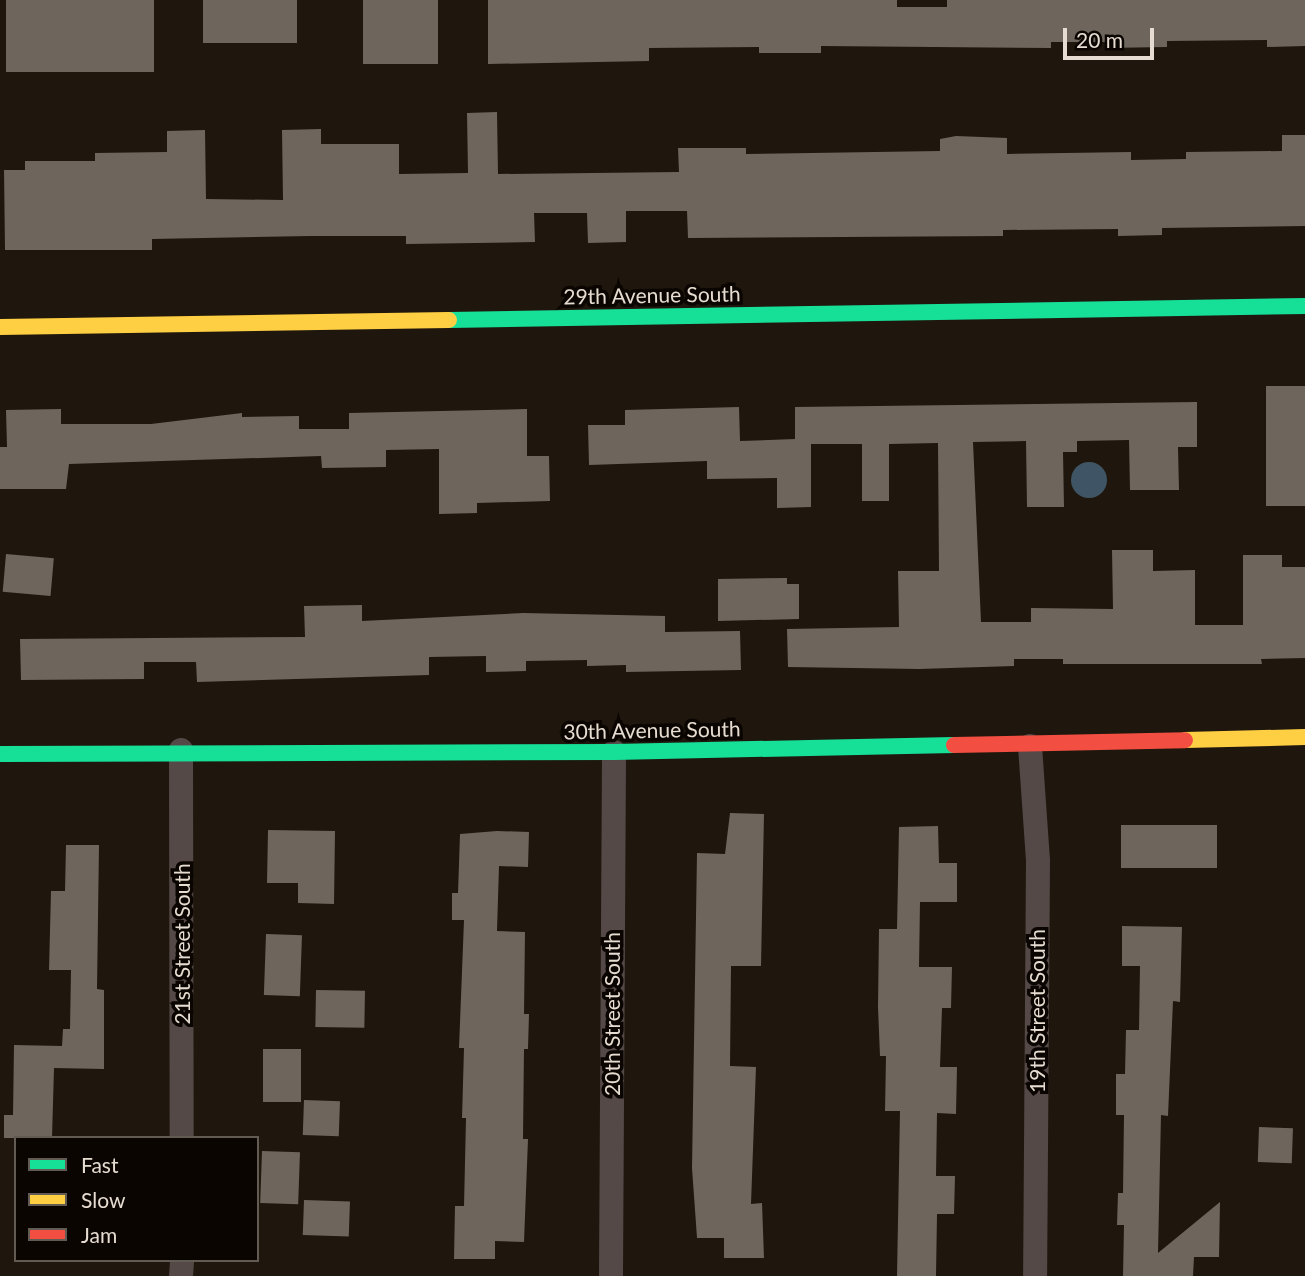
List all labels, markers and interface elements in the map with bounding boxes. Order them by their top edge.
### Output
scale bar [1067,14,1158,58]
text: 20 m [1076,27,1123,52]
street label: 29th Avenue South [563,281,741,309]
street label: 30th Avenue South [563,716,741,744]
street label: 21st Street South [169,863,195,1025]
street label: 19th Street South [1024,929,1050,1093]
street label: 20th Street South [599,932,625,1096]
legend [14,1136,259,1262]
text: Fast [81,1152,118,1177]
text: Slow [81,1187,125,1212]
text: Jam [81,1222,117,1247]

